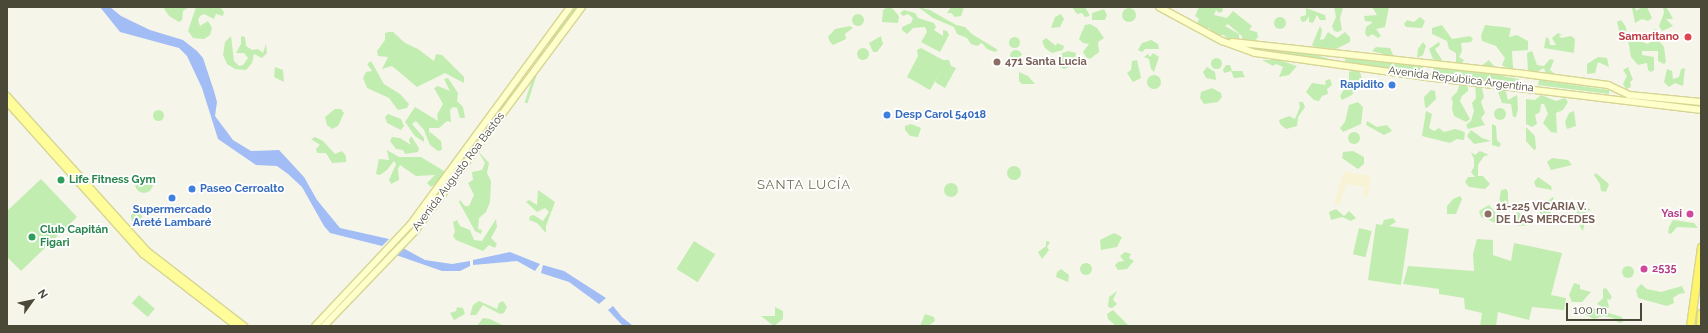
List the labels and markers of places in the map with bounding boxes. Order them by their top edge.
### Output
place label: Samaritano [1619,30,1679,44]
marker: Samaritano [1682,31,1694,43]
place label: 471 Santa Lucia [1005,55,1087,69]
marker: 471 Santa Lucia [992,57,1002,67]
place label: Rapidito [1340,78,1384,92]
marker: Rapidito [1387,80,1397,90]
place label: Desp Carol 54018 [895,108,987,122]
marker: Desp Carol 54018 [882,110,892,120]
place label: Life Fitness Gym [69,173,156,187]
marker: Life Fitness Gym [56,175,66,185]
place label: Paseo Cerroalto [200,182,284,196]
marker: Paseo Cerroalto [187,184,197,194]
marker: Supermercado Areté Lambaré [167,193,177,203]
place label: 11-225 VICARIA V. DE LAS MERCEDES [1496,201,1595,227]
place label: Supermercado Areté Lambaré [133,204,211,230]
place label: Yasi [1661,207,1682,221]
marker: 11-225 VICARIA V. DE LAS MERCEDES [1483,209,1493,219]
marker: Yasi [1685,209,1695,219]
place label: Club Capitán Figari [40,224,108,250]
marker: Club Capitán Figari [27,232,37,242]
place label: 2535 [1652,262,1677,276]
marker: 2535 [1639,264,1649,274]

